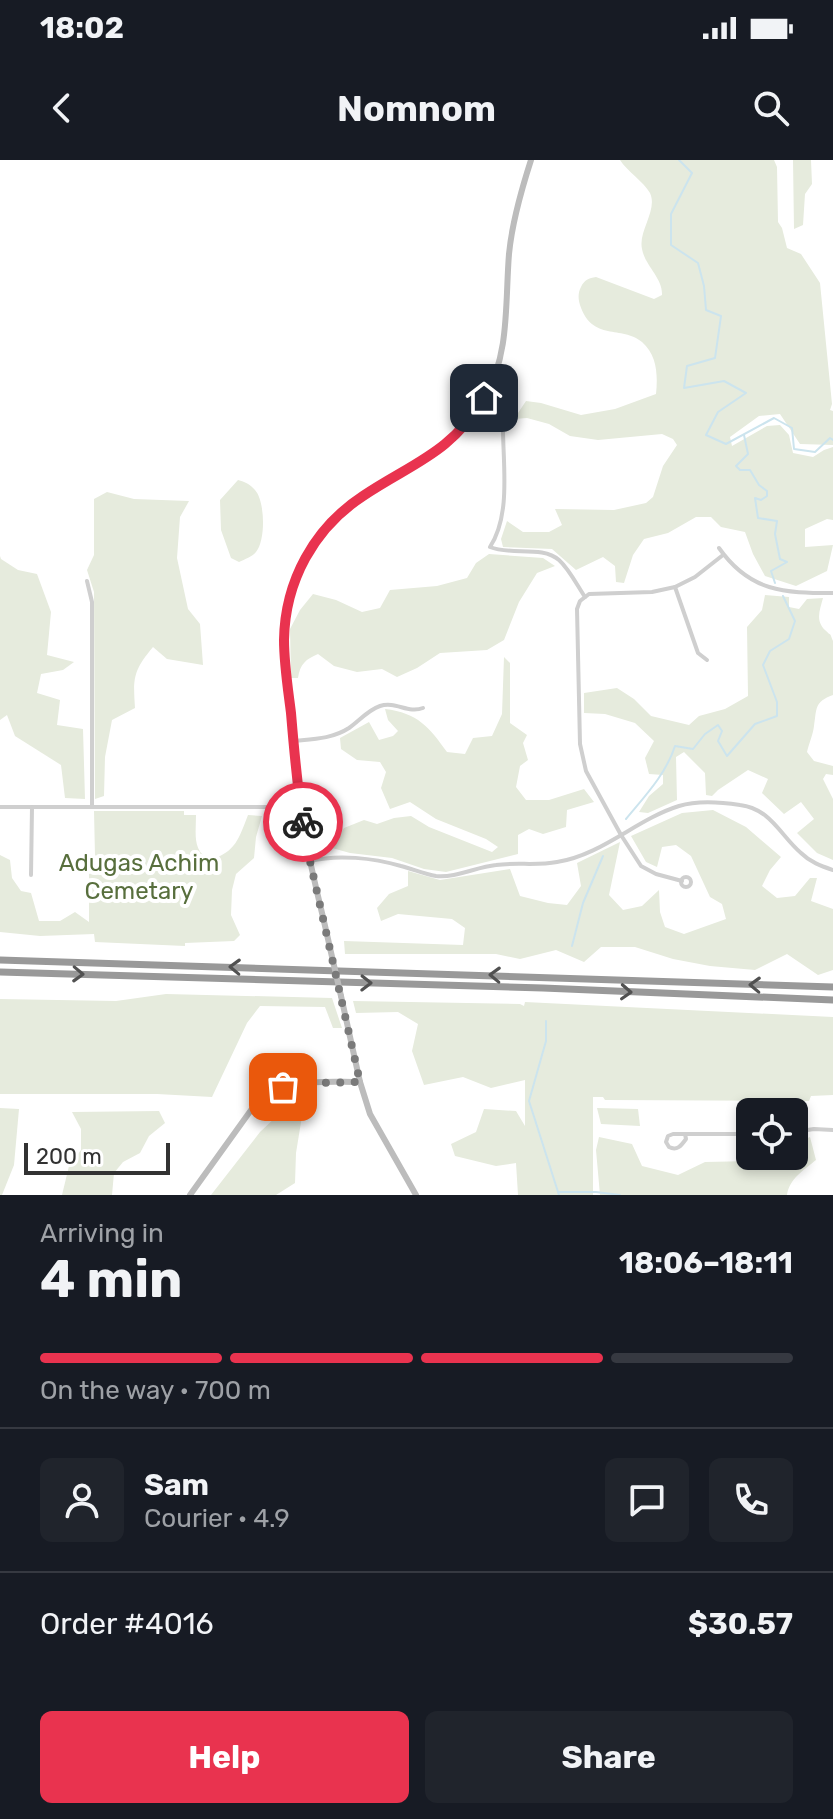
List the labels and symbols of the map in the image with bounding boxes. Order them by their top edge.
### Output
pin [450,364,518,432]
courier [263,782,343,862]
park label: Adugas Achim Cemetary [59,849,219,905]
one-way arrow [228,958,241,975]
one-way arrow [72,966,85,983]
one-way arrow [488,966,501,983]
one-way arrow [360,974,373,992]
one-way arrow [748,976,761,993]
one-way arrow [620,983,633,1000]
pin [249,1053,317,1121]
scale bar [24,1139,170,1175]

